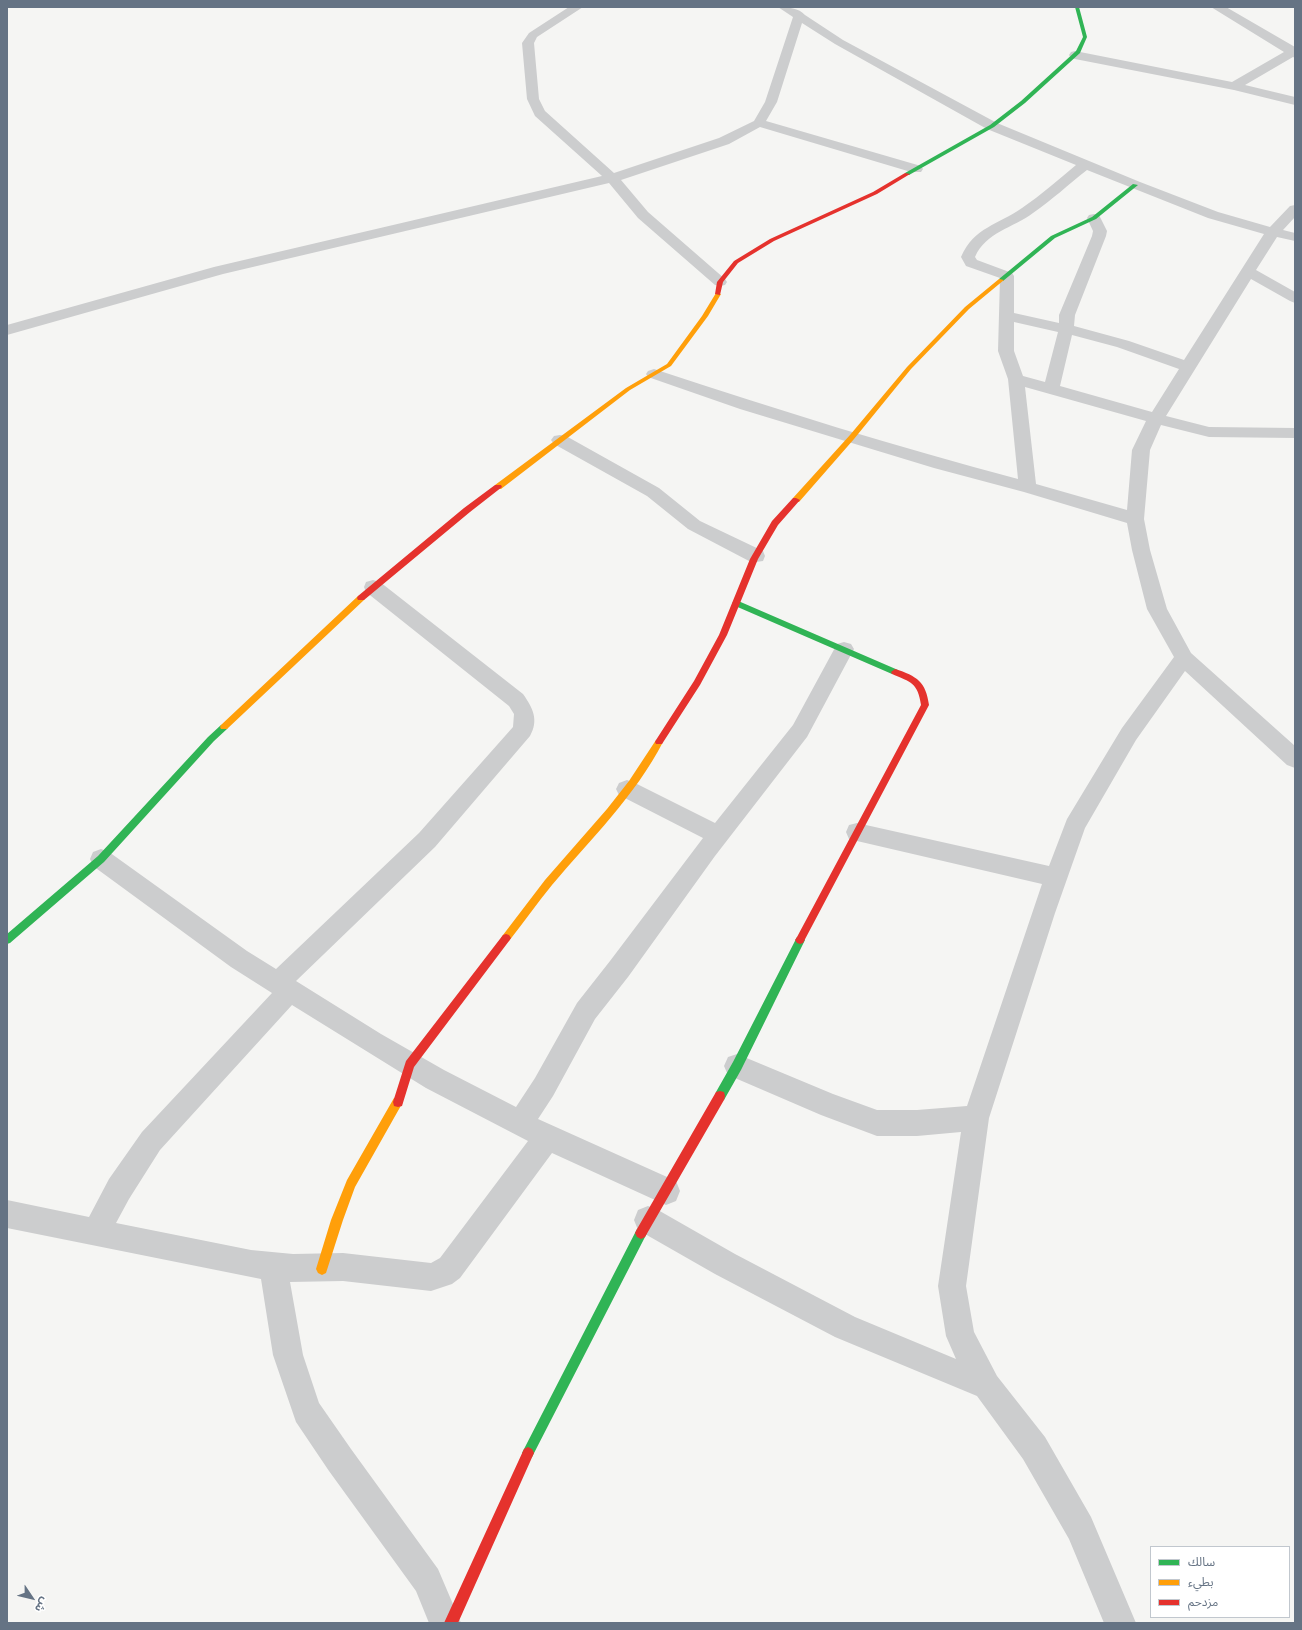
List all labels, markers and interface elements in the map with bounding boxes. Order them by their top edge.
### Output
legend [1150,1546,1290,1618]
text: سالك [1188,1554,1215,1569]
text: بطيء [1188,1574,1214,1589]
north arrow [12,1578,52,1618]
text: مزدحم [1188,1594,1218,1609]
text: ش [32,1595,52,1615]

